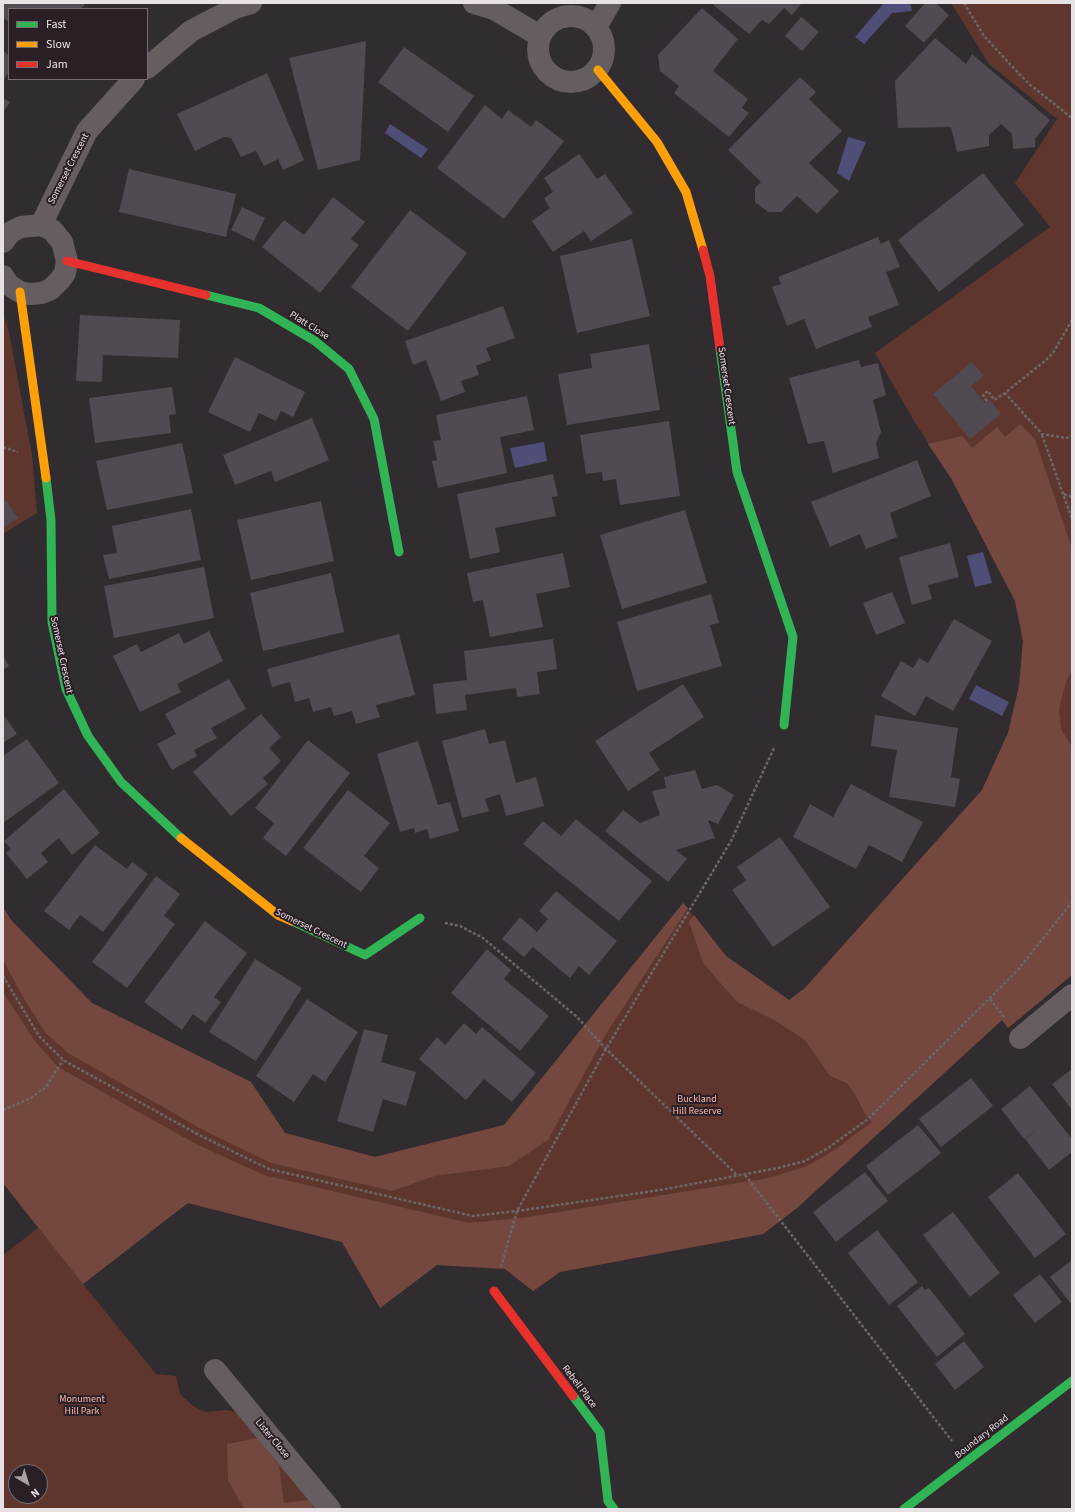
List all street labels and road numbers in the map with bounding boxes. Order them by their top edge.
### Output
street label: Somerset Crescent [46,131,92,207]
street label: Platt Close [287,309,331,343]
street label: Somerset Crescent [715,346,737,426]
street label: Somerset Crescent [47,615,75,695]
street label: Somerset Crescent [273,906,349,952]
street label: Rebell Place [559,1363,599,1411]
street label: Boundary Road [953,1412,1011,1462]
street label: Lister Close [252,1417,292,1461]

